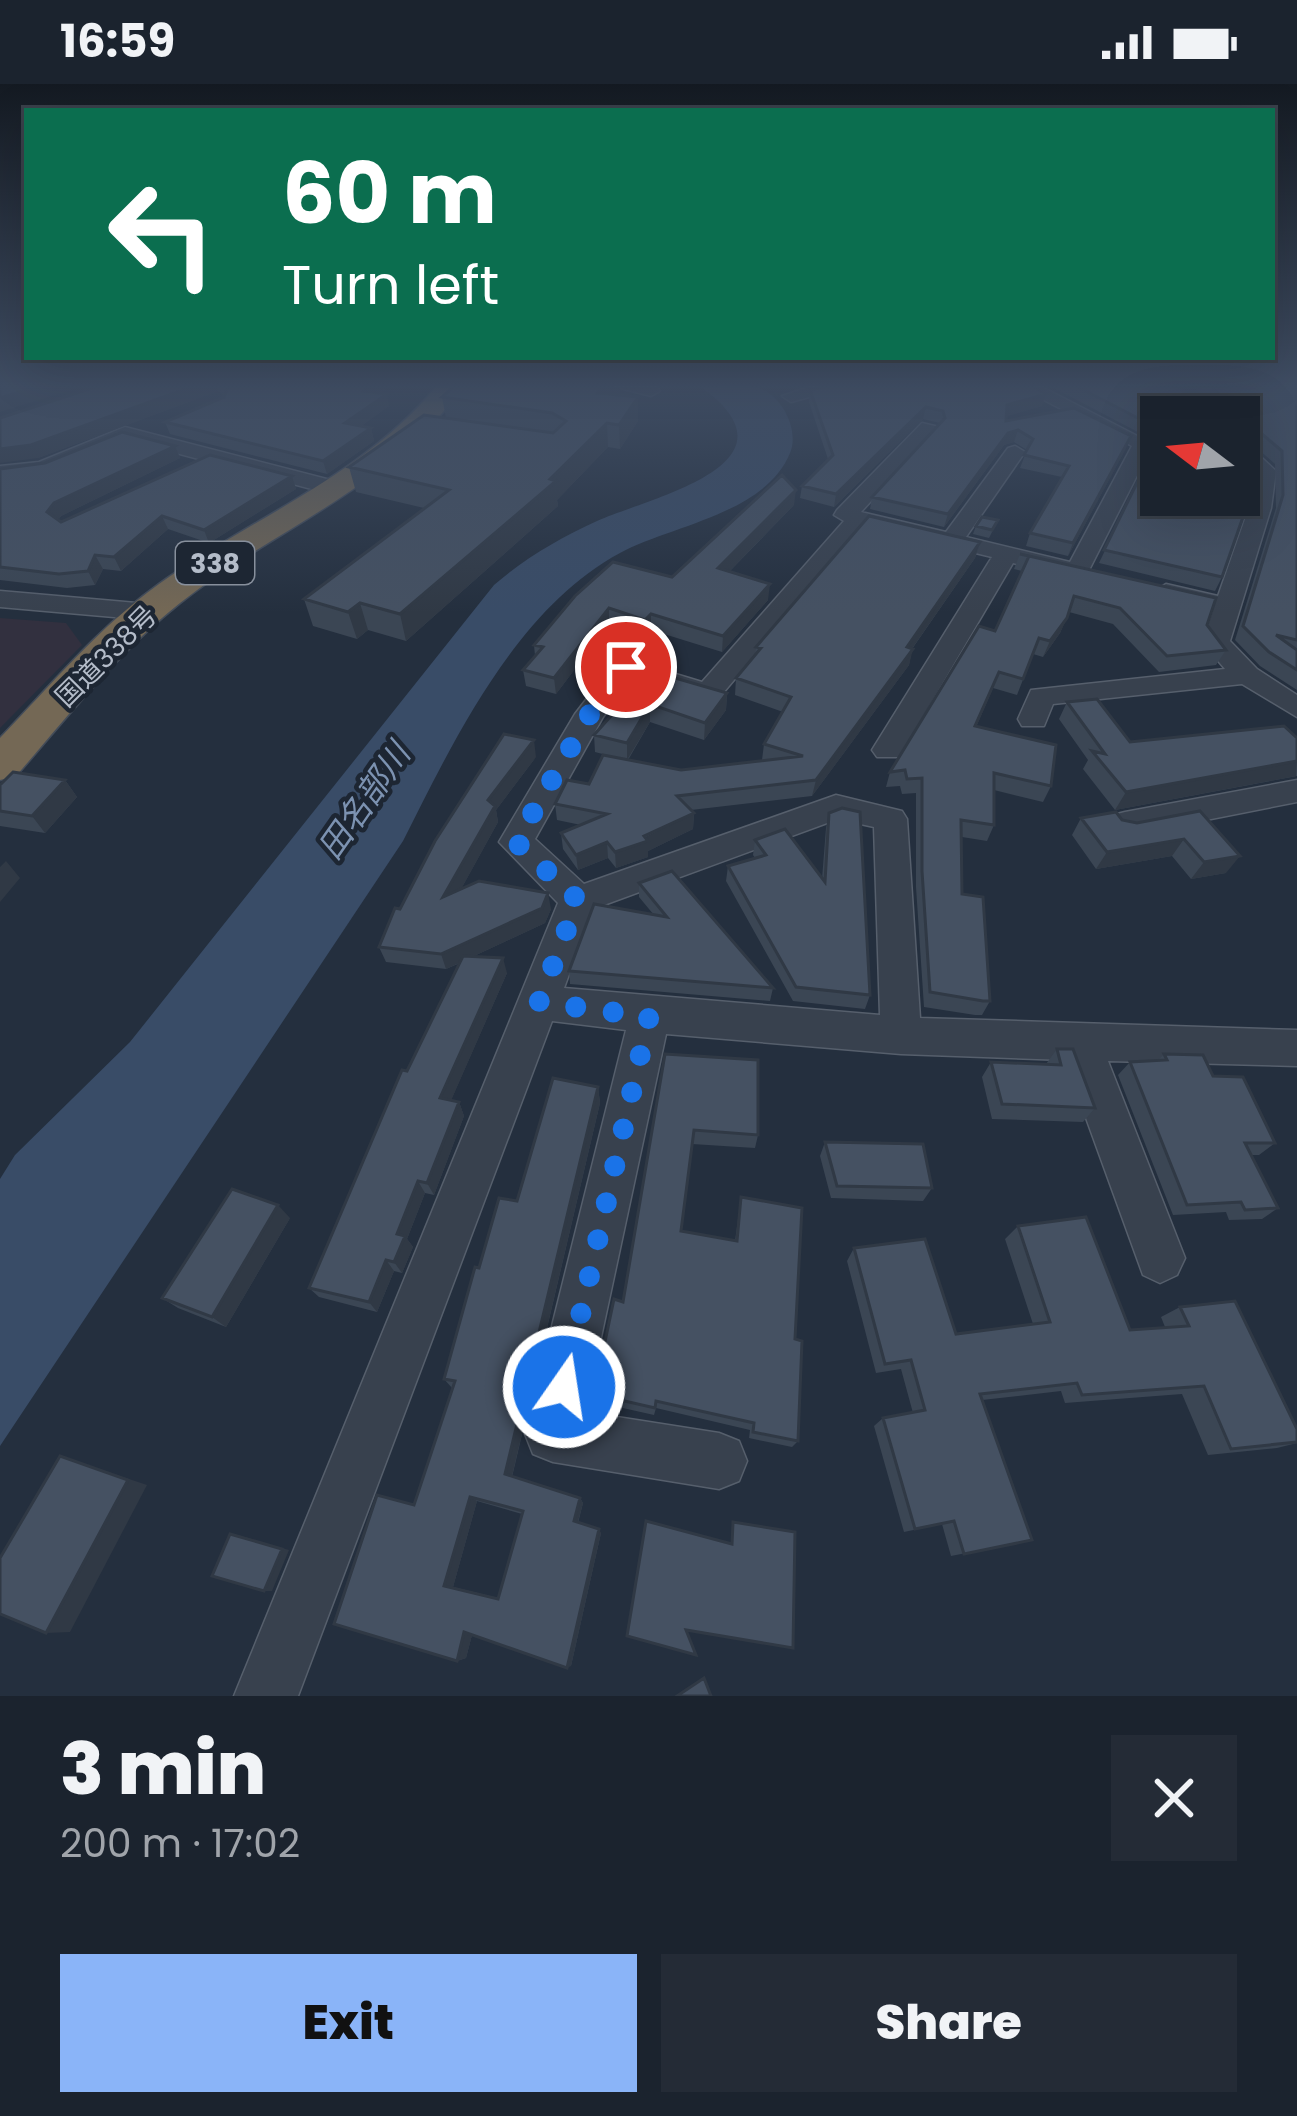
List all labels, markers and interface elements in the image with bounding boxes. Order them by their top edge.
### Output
text: 16:59 [60,10,175,73]
text: 60 m [282,135,497,252]
icon: left [84,156,240,312]
text: Turn left [282,247,499,323]
north arrow [1140,396,1260,516]
map controls [1140,396,1260,516]
road number: 338 [176,542,254,584]
street label: 国道338号 [47,597,165,715]
pin [575,616,677,718]
icon: arrive [593,634,659,700]
water label: 田名部川 [307,731,423,869]
position arrow [501,1324,627,1450]
text: 3 min [60,1718,266,1819]
button: close [1111,1735,1237,1861]
text: 200 m · 17:02 [60,1816,300,1871]
button: Exit [60,1954,637,2092]
button: Share [661,1954,1237,2092]

